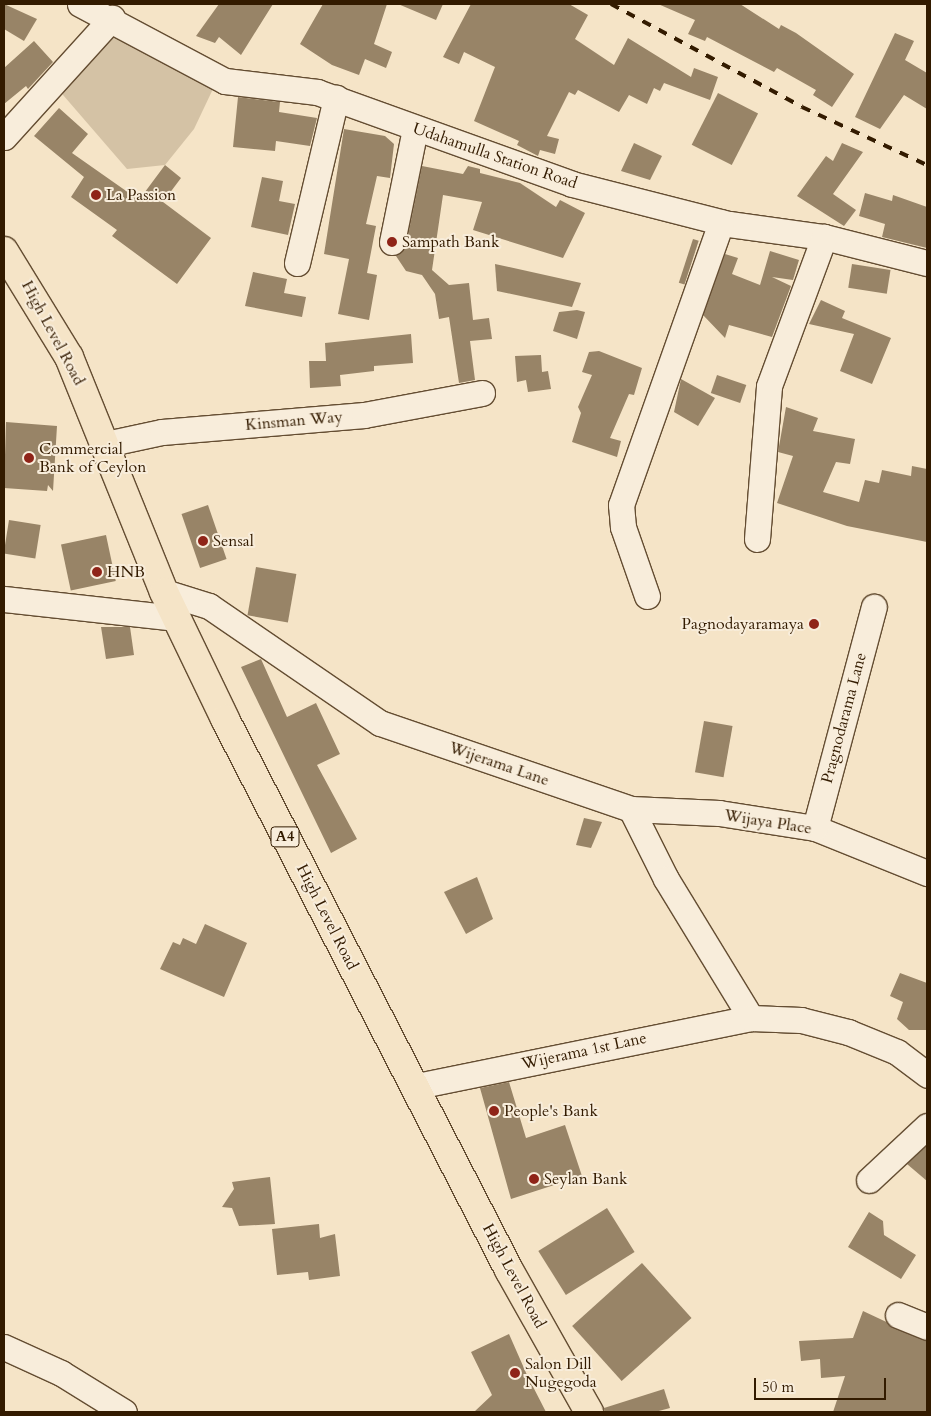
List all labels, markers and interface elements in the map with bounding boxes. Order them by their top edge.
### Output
street label: Udahamulla Station Road [410,119,580,193]
place label: La Passion [106,185,176,205]
marker: La Passion [90,189,102,201]
place label: Sampath Bank [402,232,499,252]
marker: Sampath Bank [386,236,398,248]
street label: High Level Road [17,277,89,389]
street label: Kinsman Way [244,407,344,435]
place label: Commercial Bank of Ceylon [39,439,146,477]
marker: Commercial Bank of Ceylon [23,452,35,464]
place label: Sensal [213,531,254,551]
marker: Sensal [197,535,209,547]
place label: HNB [107,562,145,582]
marker: HNB [91,566,103,578]
place label: Pagnodayaramaya [682,614,804,634]
marker: Pagnodayaramaya [808,618,820,630]
street label: Pragnodarama Lane [817,650,871,786]
street label: Wijerama Lane [447,738,551,790]
street label: Wijaya Place [723,806,813,838]
road number: A4 [270,824,300,850]
street label: High Level Road [292,861,362,973]
street label: Wijerama 1st Lane [520,1028,648,1074]
place label: People's Bank [504,1101,598,1121]
marker: People's Bank [488,1105,500,1117]
place label: Seylan Bank [544,1169,628,1189]
marker: Seylan Bank [528,1173,540,1185]
street label: High Level Road [478,1220,550,1332]
place label: Salon Dill Nugegoda [525,1354,597,1392]
marker: Salon Dill Nugegoda [509,1367,521,1379]
scale bar [756,1368,888,1400]
text: 50 m [762,1377,794,1397]

